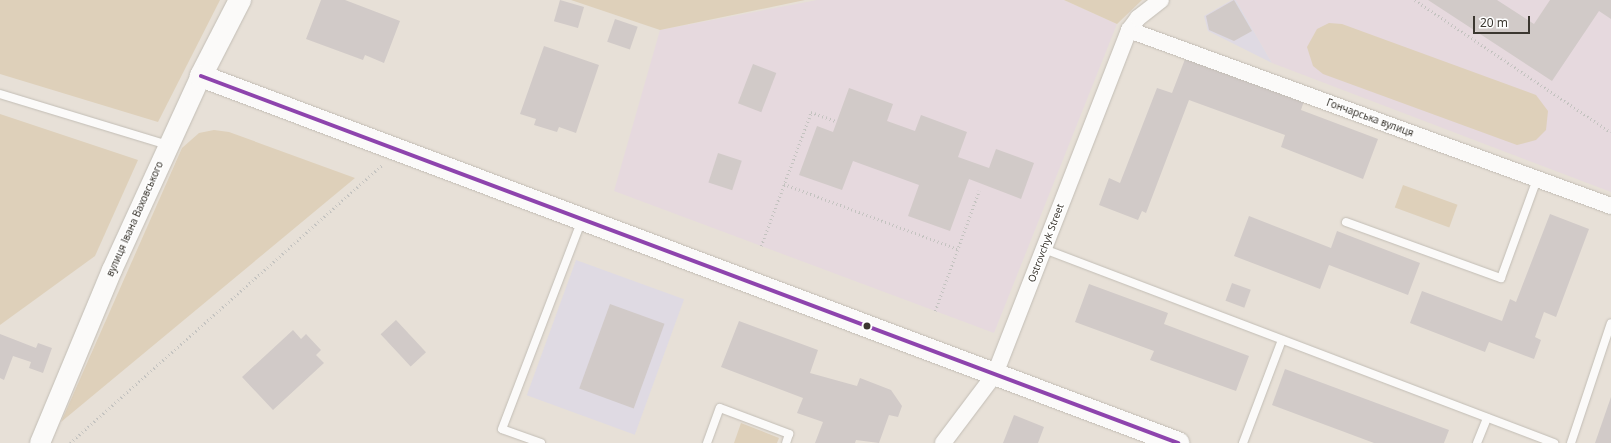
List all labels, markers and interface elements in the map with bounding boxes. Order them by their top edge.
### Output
scale bar [1475,8,1532,34]
text: 20 m [1480,14,1508,31]
street label: Гончарська вулиця [1325,97,1415,139]
street label: вулиця Івана Ваховського [104,159,166,279]
street label: Ostrovchyk Street [1026,202,1066,284]
unlabelled marker [862,321,872,331]

